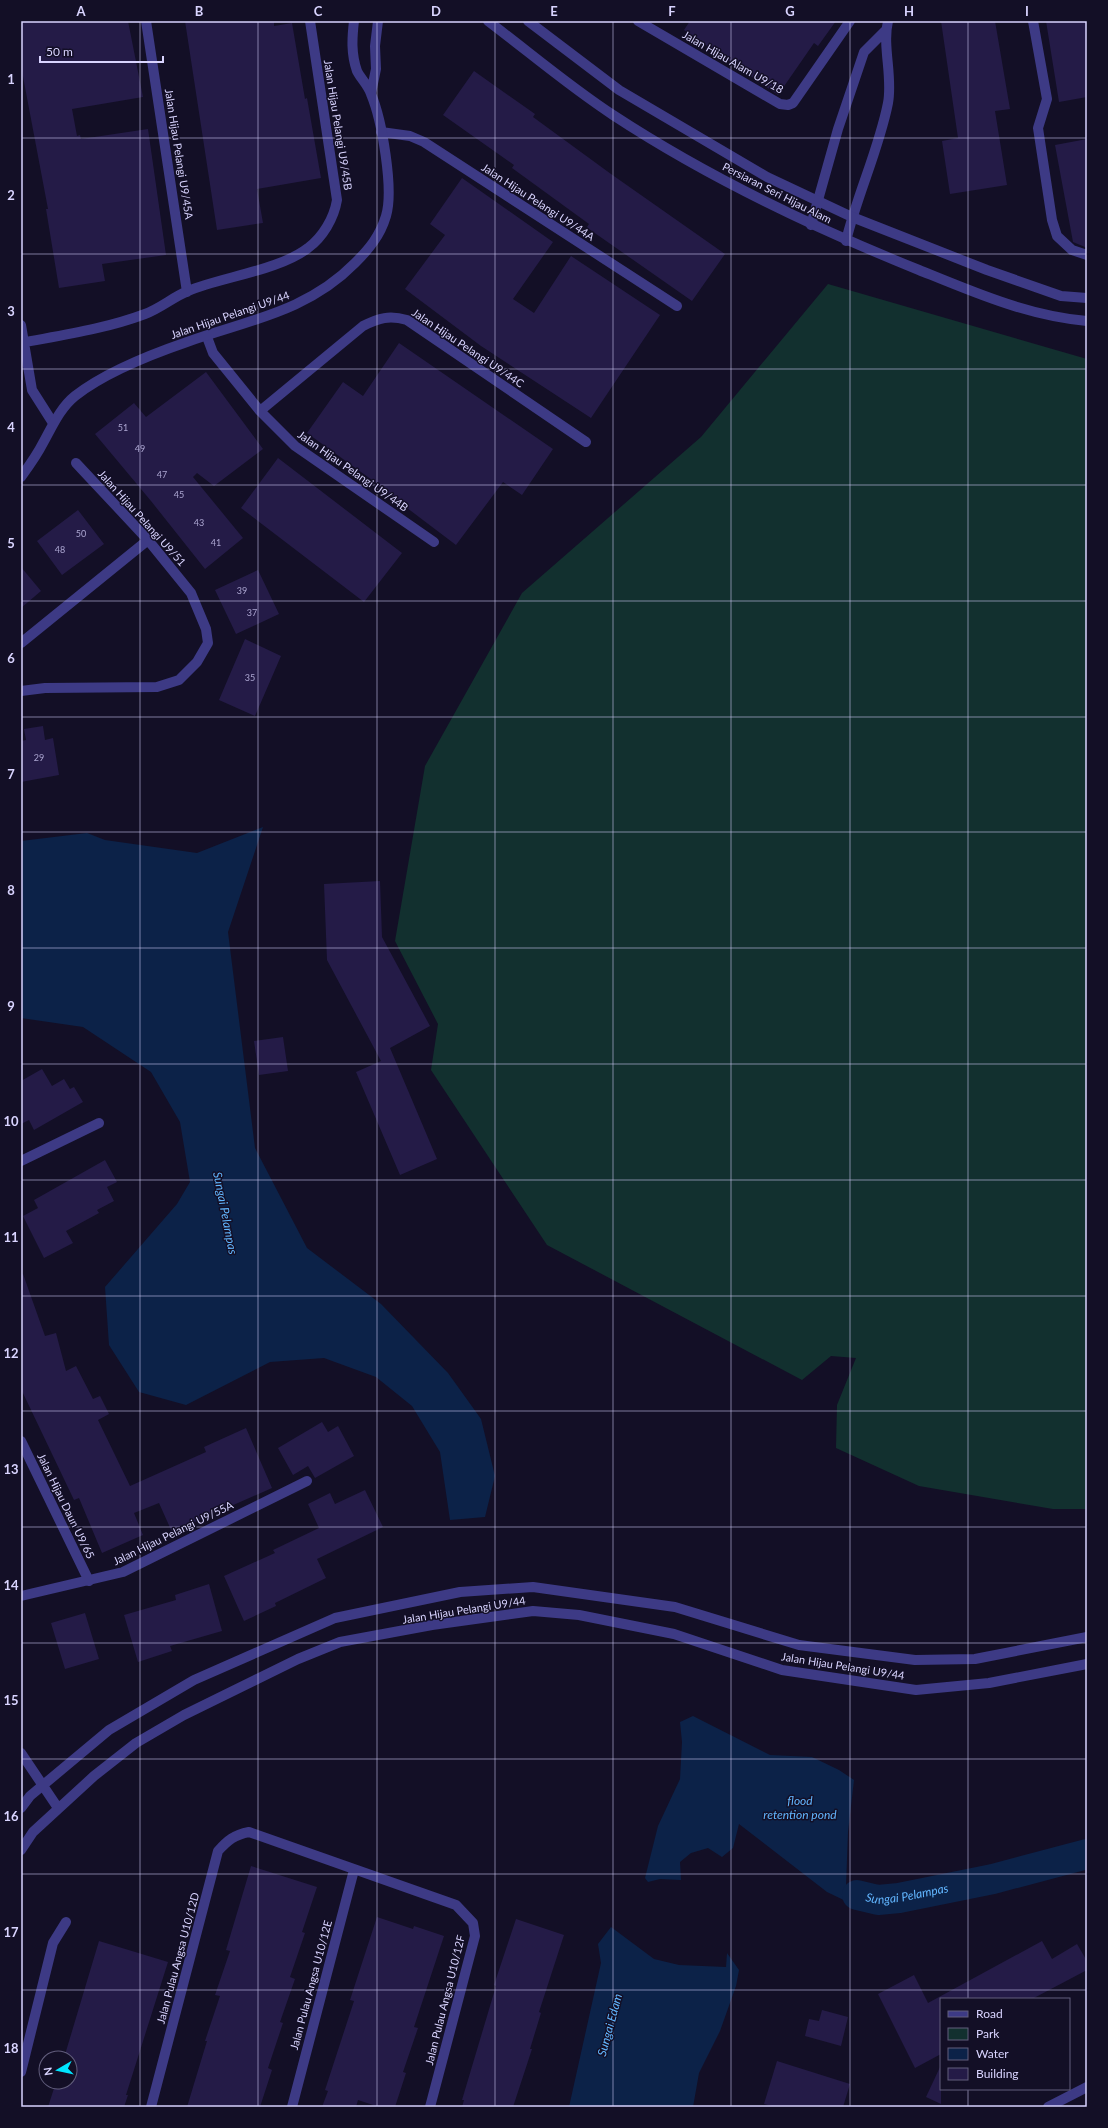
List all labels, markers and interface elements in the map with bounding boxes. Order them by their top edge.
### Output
text: A [75,3,86,19]
text: B [195,3,204,19]
text: C [314,3,323,19]
text: D [431,3,441,19]
text: E [550,3,558,19]
text: F [668,3,676,19]
text: G [785,3,795,19]
text: H [904,3,914,19]
text: I [1025,3,1029,19]
street label: Jalan Hijau Alam U9/18 [681,27,786,96]
scale bar [40,38,163,64]
text: 50 m [46,44,73,59]
street label: Jalan Hijau Pelangi U9/45B [322,59,355,191]
text: 1 [7,71,15,87]
street label: Jalan Hijau Pelangi U9/45A [163,88,196,221]
street label: Persiaran Seri Hijau Alam [721,159,834,226]
street label: Jalan Hijau Pelangi U9/44A [479,160,598,243]
text: 2 [7,187,15,203]
street label: Jalan Hijau Pelangi U9/44 [169,288,291,341]
text: 3 [7,303,15,319]
street label: Jalan Hijau Pelangi U9/44C [410,305,527,390]
text: 4 [7,419,15,435]
house number: 51 [118,422,128,433]
street label: Jalan Hijau Pelangi U9/44B [296,427,411,514]
house number: 49 [135,443,145,454]
street label: Jalan Hijau Pelangi U9/51 [96,467,189,568]
house number: 47 [157,469,167,480]
house number: 45 [174,489,184,500]
house number: 43 [194,517,204,528]
house number: 50 [76,528,86,539]
text: 5 [7,535,15,551]
house number: 41 [211,537,221,548]
house number: 48 [55,544,65,555]
house number: 39 [237,585,247,596]
house number: 37 [247,607,257,618]
text: 6 [7,650,15,666]
house number: 35 [245,672,255,683]
house number: 29 [34,752,44,763]
text: 7 [7,766,15,782]
text: 8 [7,882,15,898]
text: 9 [7,998,15,1014]
text: 10 [3,1113,19,1129]
water label: Sungai Pelampas [210,1170,241,1256]
text: 11 [3,1229,19,1245]
text: 12 [3,1345,19,1361]
street label: Jalan Hijau Daun U9/65 [35,1451,98,1561]
text: 13 [3,1461,19,1477]
street label: Jalan Hijau Pelangi U9/55A [111,1498,235,1567]
text: 14 [3,1577,19,1593]
street label: Jalan Hijau Pelangi U9/44 [401,1593,527,1626]
street label: Jalan Hijau Pelangi U9/44 [781,1649,906,1682]
text: 15 [3,1692,19,1708]
water label: flood retention pond [763,1793,837,1822]
text: 16 [3,1808,19,1824]
water label: Sungai Pelampas [864,1880,950,1907]
street label: Jalan Pulau Angsa U10/12D [154,1891,201,2025]
street label: Jalan Pulau Angsa U10/12E [287,1919,334,2051]
text: 17 [3,1924,19,1940]
street label: Jalan Pulau Angsa U10/12F [422,1934,467,2066]
water label: Sungai Edam [594,1992,625,2058]
legend [940,1998,1070,2090]
text: Road [976,2006,1003,2021]
text: Park [976,2026,1000,2041]
text: 18 [3,2040,19,2056]
text: Water [976,2046,1009,2061]
north arrow [38,2050,78,2090]
text: N [41,2066,55,2077]
text: Building [976,2066,1019,2081]

